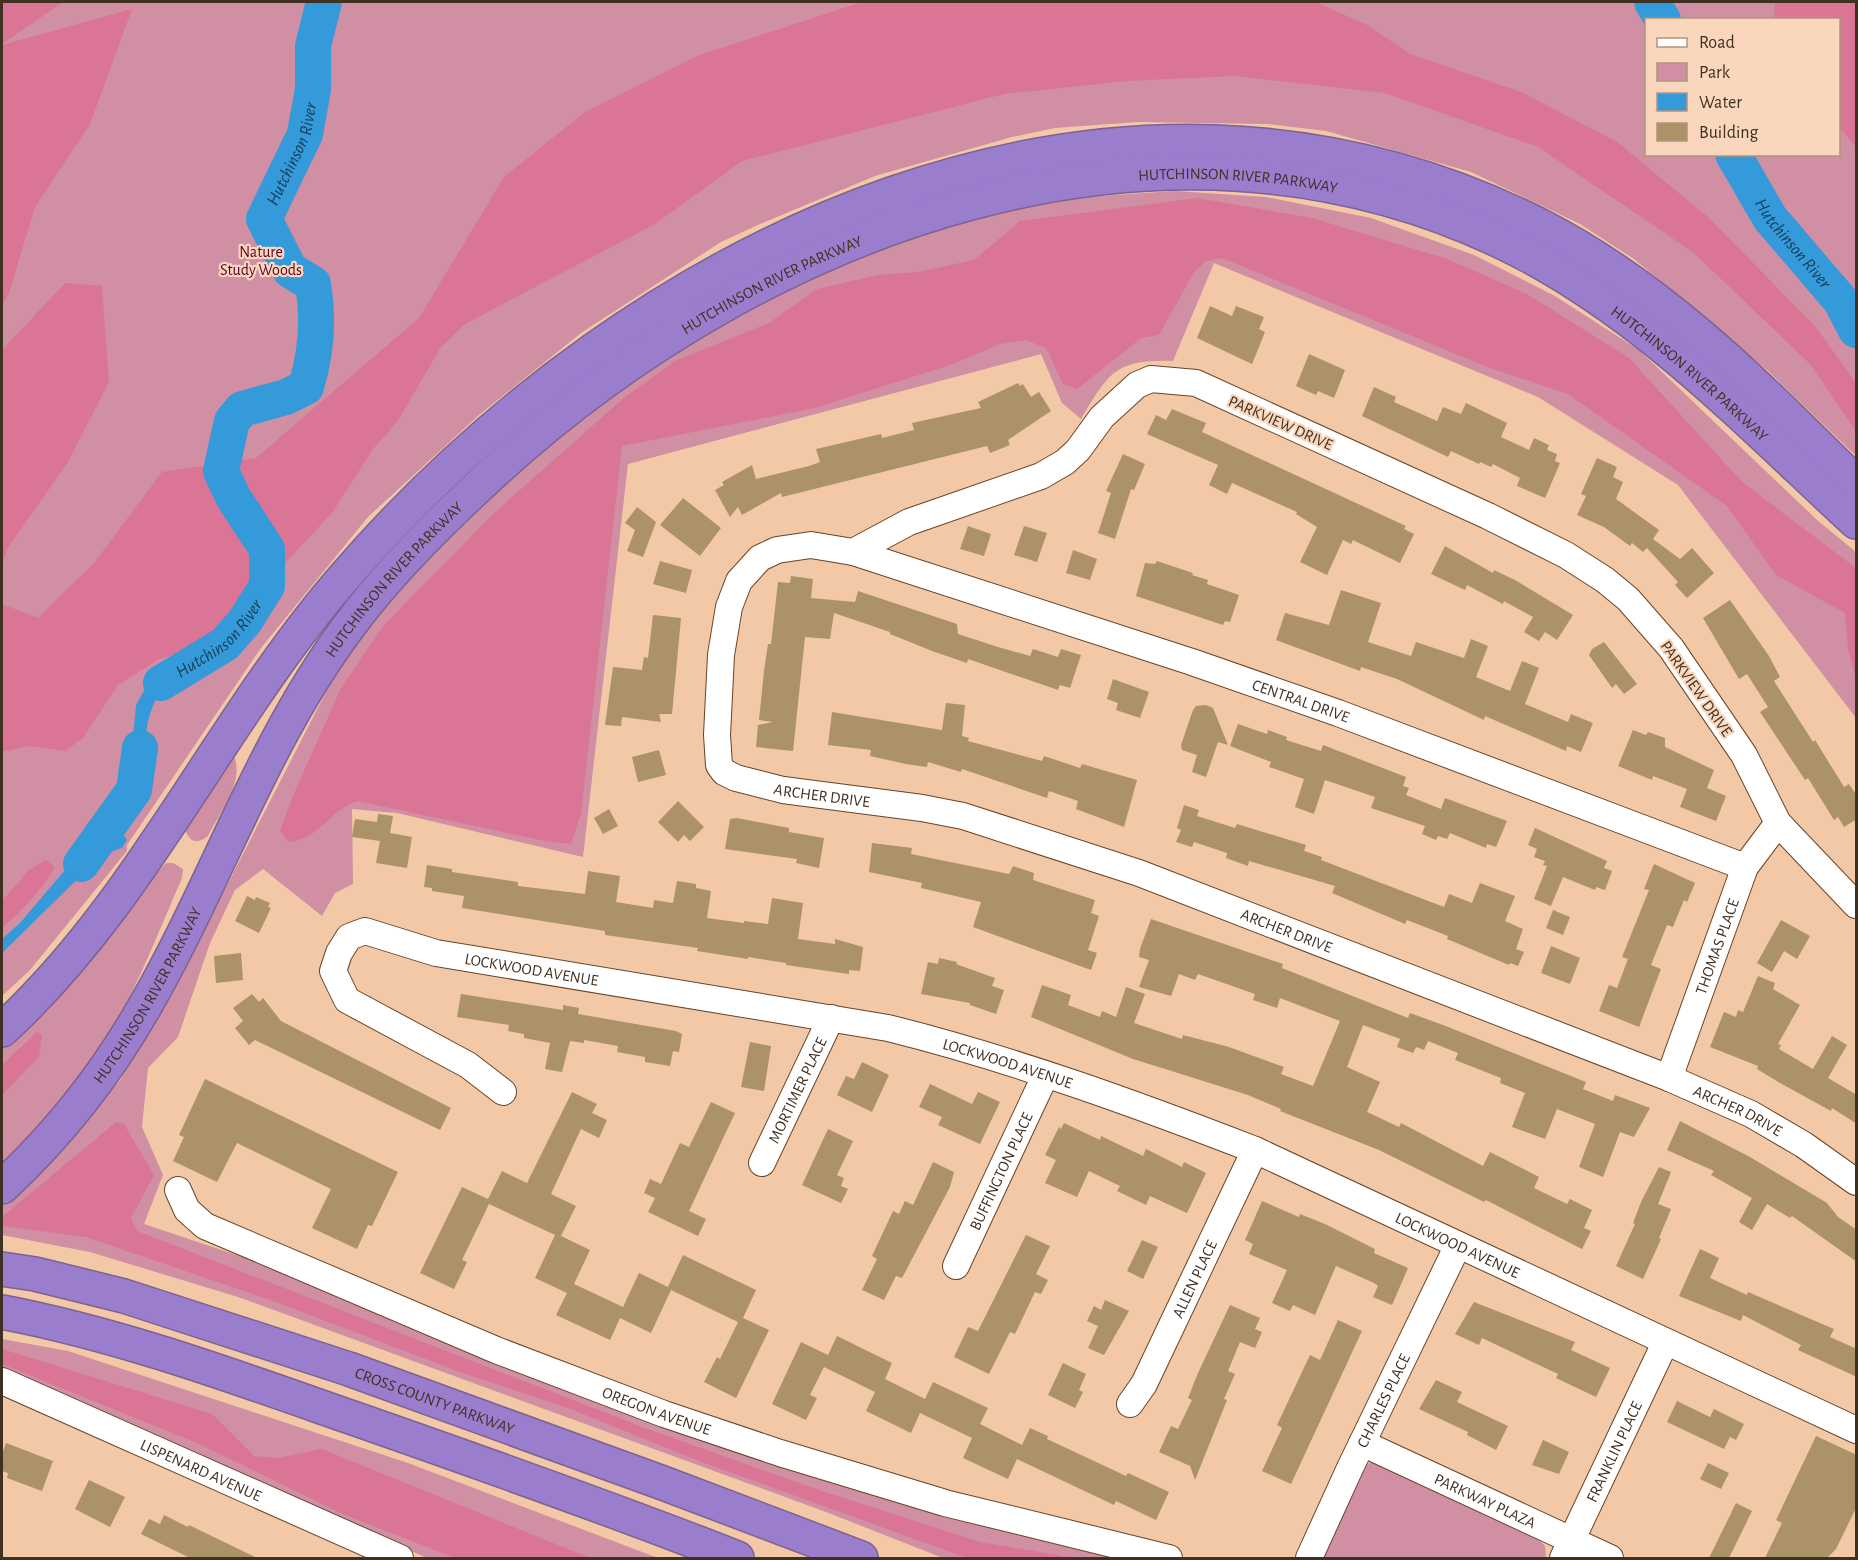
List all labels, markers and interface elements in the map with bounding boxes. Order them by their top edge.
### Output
legend [1645,18,1840,156]
text: Road [1699,34,1735,52]
text: Park [1699,64,1731,82]
text: Water [1699,94,1742,112]
water label: Hutchinson River [264,100,321,209]
text: Building [1699,124,1759,142]
street label: HUTCHINSON RIVER PARKWAY [1138,166,1339,196]
water label: Hutchinson River [1751,196,1835,293]
street label: HUTCHINSON RIVER PARKWAY [679,233,865,337]
park label: Nature Study Woods [220,244,302,279]
street label: HUTCHINSON RIVER PARKWAY [1608,303,1771,445]
street label: PARKVIEW DRIVE [1226,393,1335,453]
street label: HUTCHINSON RIVER PARKWAY [322,499,466,660]
water label: Hutchinson River [173,596,267,682]
street label: PARKVIEW DRIVE [1657,638,1735,739]
street label: CENTRAL DRIVE [1250,677,1352,726]
street label: ARCHER DRIVE [772,781,871,810]
street label: THOMAS PLACE [1693,896,1742,997]
street label: HUTCHINSON RIVER PARKWAY [90,904,205,1087]
street label: ARCHER DRIVE [1238,906,1335,956]
street label: LOCKWOOD AVENUE [464,951,600,989]
street label: MORTIMER PLACE [766,1035,830,1146]
street label: LOCKWOOD AVENUE [941,1036,1075,1092]
street label: ARCHER DRIVE [1691,1083,1785,1140]
street label: BUFFINGTON PLACE [967,1110,1036,1233]
street label: LOCKWOOD AVENUE [1393,1210,1522,1281]
street label: ALLEN PLACE [1170,1237,1220,1320]
street label: CHARLES PLACE [1354,1351,1413,1450]
street label: CROSS COUNTY PARKWAY [353,1365,517,1438]
street label: OREGON AVENUE [600,1384,713,1438]
street label: FRANKLIN PLACE [1584,1399,1645,1505]
street label: LISPENARD AVENUE [138,1437,264,1505]
street label: PARKWAY PLAZA [1432,1471,1538,1531]

